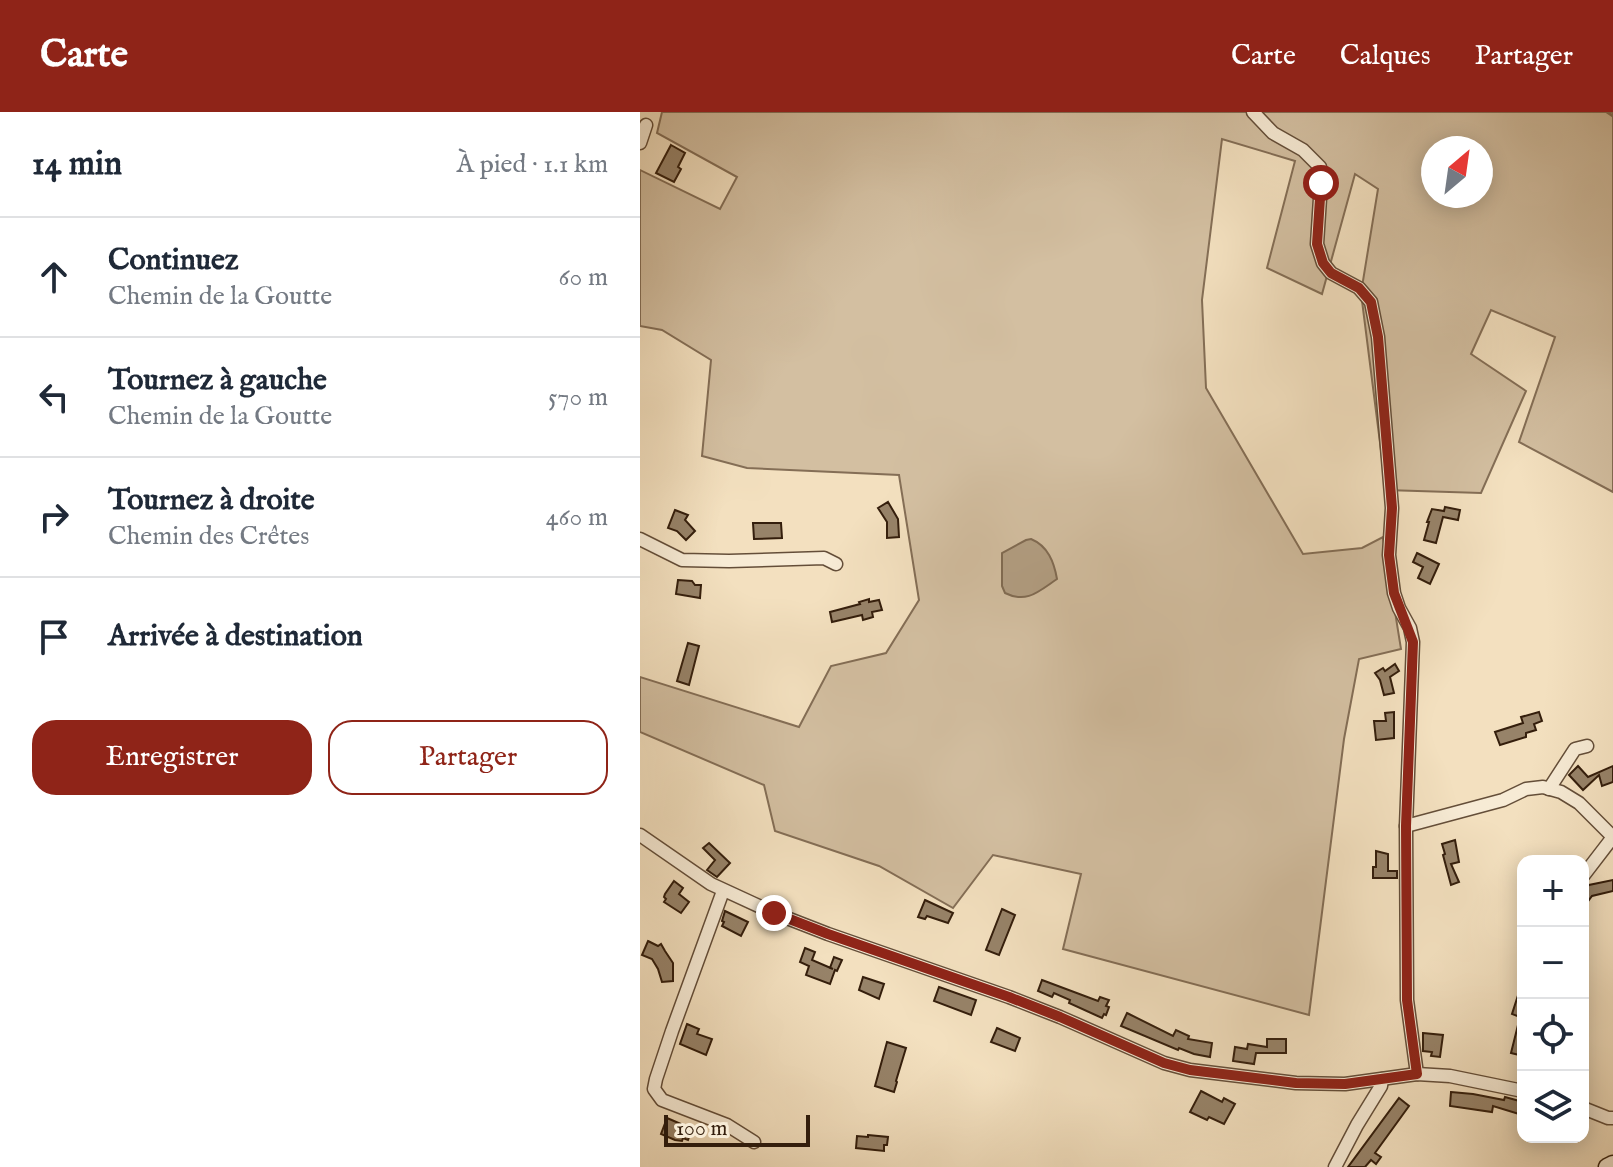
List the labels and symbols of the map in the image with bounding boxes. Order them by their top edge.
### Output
north arrow [1421,136,1493,208]
route start [1303,165,1339,201]
route end [756,895,792,931]
scale bar [664,1111,810,1147]

